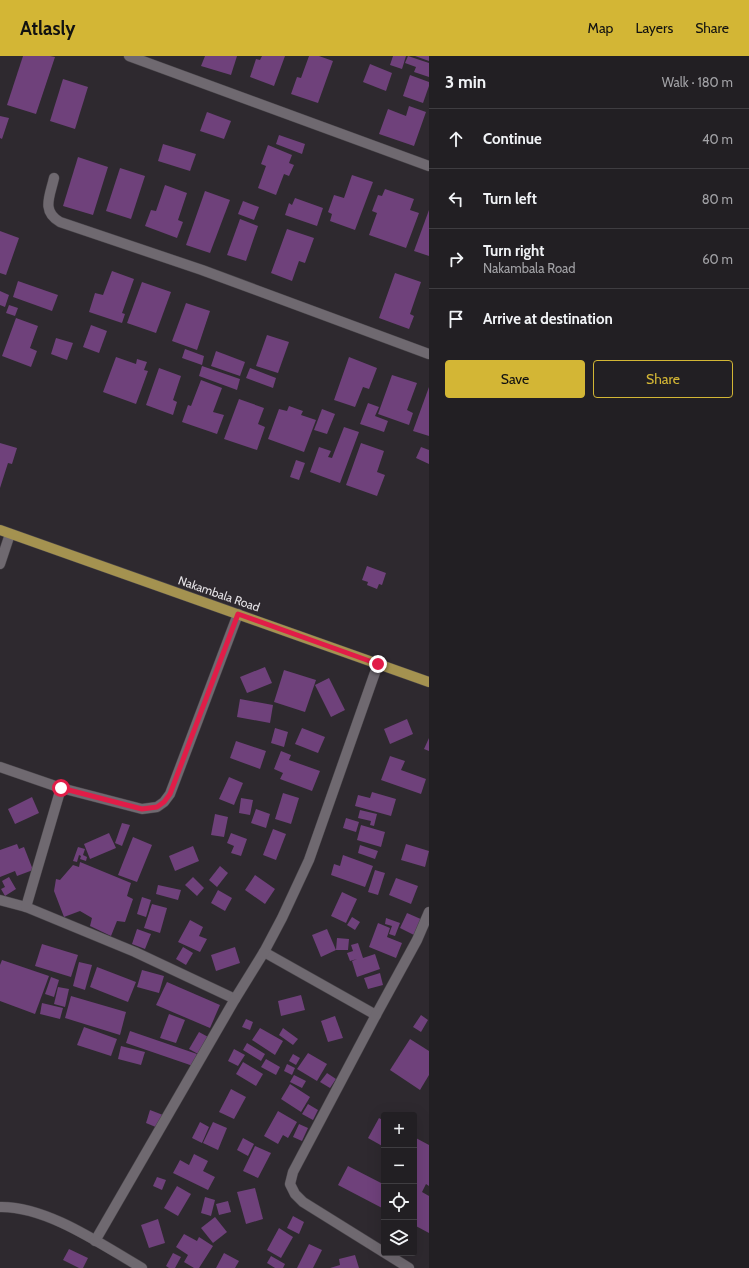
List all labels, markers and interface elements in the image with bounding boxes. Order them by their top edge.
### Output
text: Atlasly [20,17,76,40]
text: Map [588,19,613,37]
text: Layers [635,19,673,37]
text: Share [695,19,729,37]
text: 3 min [445,72,486,92]
text: Walk · 180 m [662,74,733,90]
icon: ahead [445,128,467,150]
text: Continue [483,130,542,148]
text: 40 m [702,131,733,147]
icon: left [445,188,467,210]
text: Turn left [483,190,537,208]
text: 80 m [702,191,733,207]
text: Turn right [483,242,544,260]
icon: right [445,248,467,270]
text: 60 m [702,251,733,267]
text: Nakambala Road [483,260,576,276]
icon: arrive [445,308,467,330]
text: Arrive at destination [483,310,613,328]
button: Save [445,360,585,398]
button: Share [593,360,733,398]
street label: Nakambala Road [176,573,262,615]
route end [369,655,387,673]
route start [52,779,70,797]
map controls [381,1112,417,1256]
button: + [381,1112,417,1148]
button: − [381,1148,417,1184]
button: locate [381,1184,417,1220]
button: layers [381,1220,417,1256]

